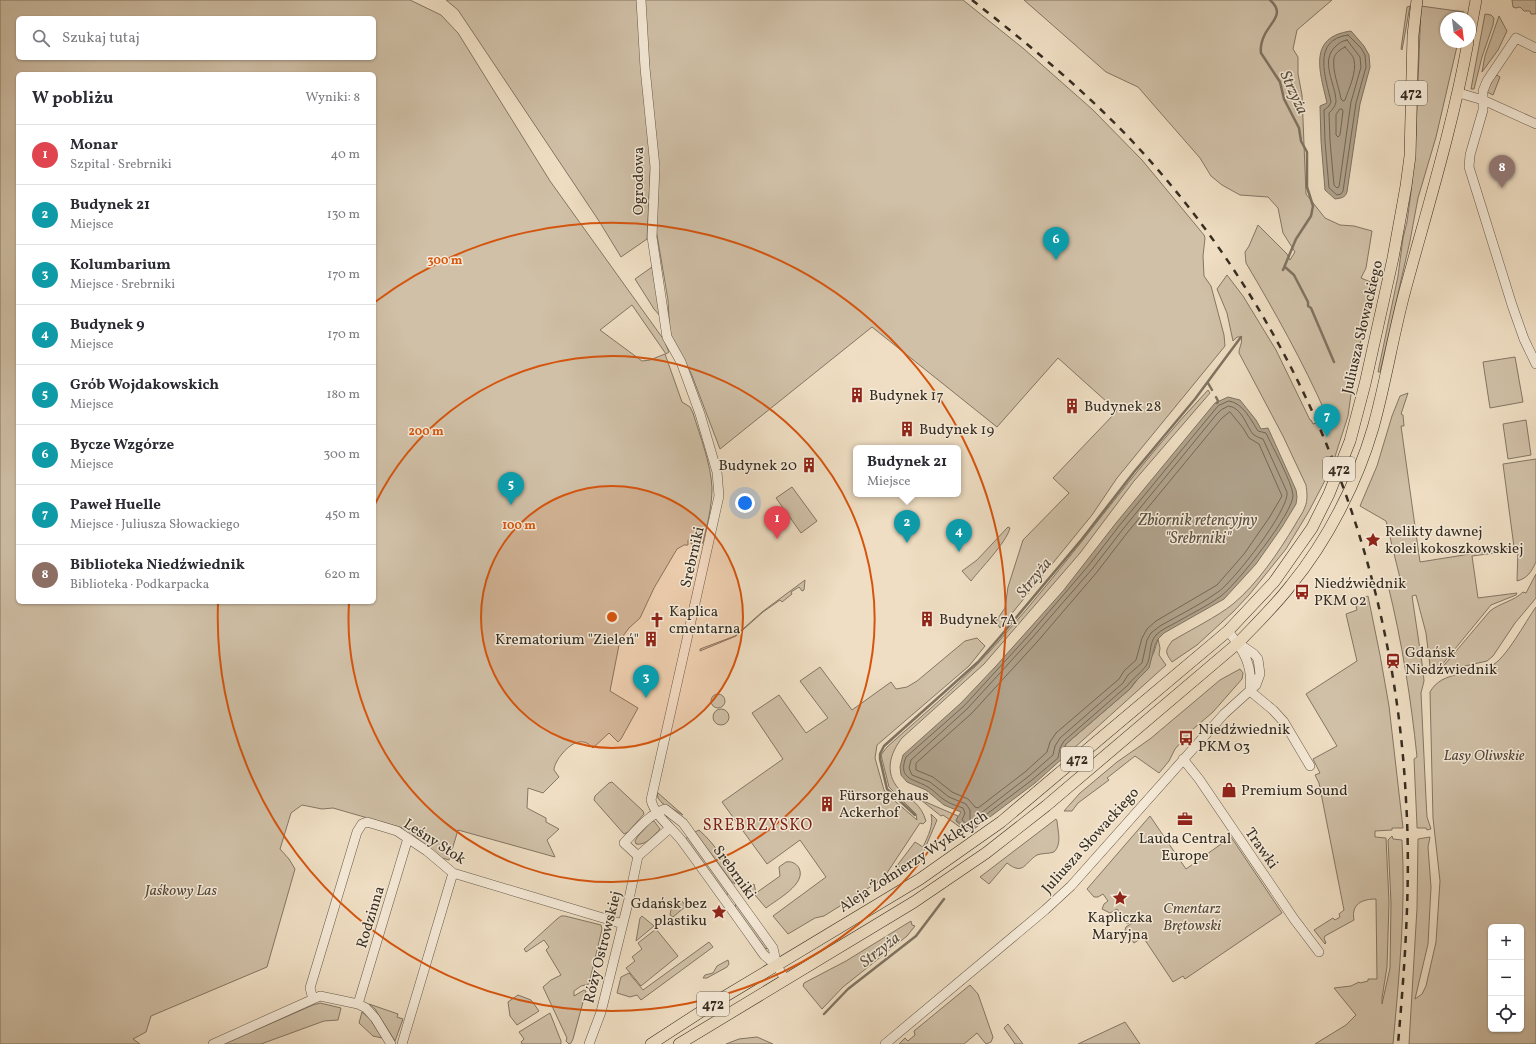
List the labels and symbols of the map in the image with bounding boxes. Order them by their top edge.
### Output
north arrow [1440,12,1476,48]
water label: Strzyża [1274,67,1313,119]
road number: 472 [1395,81,1427,105]
street label: Ogrodowa [629,147,650,215]
pin: 8 [1489,155,1515,188]
pin: 6 [1043,227,1069,260]
text: 300 m [428,253,463,269]
street label: Juliusza Słowackiego [1338,258,1389,396]
building icon: Budynek 17 [848,386,866,404]
place label: Budynek 17 [869,386,944,407]
building icon: Budynek 28 [1063,397,1081,415]
place label: Budynek 28 [1084,397,1161,418]
pin: 7 [1314,404,1340,437]
building icon: Budynek 19 [898,420,916,438]
place label: Budynek 19 [919,420,994,441]
text: 200 m [408,424,444,440]
place label: Budynek 20 [718,456,797,477]
building icon: Budynek 20 [800,456,818,474]
road number: 472 [1323,457,1355,481]
pin: 5 [498,472,524,505]
your location [735,493,755,513]
pin: 1 [764,506,790,539]
pin: 2 [894,510,920,543]
water label: Zbiornik retencyjny "Srebrniki" [1138,510,1257,550]
text: 100 m [502,518,536,534]
pin: 4 [946,519,972,552]
place label: Relikty dawnej kolei kokoszkowskiej [1385,522,1523,560]
street label: Srebrniki [676,525,711,590]
place icon: Relikty dawnej kolei kokoszkowskiej [1364,531,1382,549]
water label: Strzyża [1012,553,1058,603]
place label: Niedźwiednik PKM 02 [1314,574,1406,612]
bus stop icon: Niedźwiednik PKM 02 [1293,583,1311,601]
place label: Kaplica cmentarna [669,602,741,640]
centre of rings [605,610,619,624]
building icon: Budynek 7A [918,610,936,628]
place label: Budynek 7A [939,610,1017,631]
church icon: Kaplica cmentarna [648,611,666,629]
place label: Krematorium "Zieleń" [495,630,639,651]
building icon: Krematorium "Zieleń" [642,630,660,648]
place label: Gdańsk Niedźwiednik [1405,643,1497,681]
station icon: Gdańsk Niedźwiednik [1384,652,1402,670]
pin: 3 [633,665,659,698]
place label: Niedźwiednik PKM 03 [1198,720,1290,758]
bus stop icon: Niedźwiednik PKM 03 [1177,729,1195,747]
park label: Lasy Oliwskie [1444,746,1525,767]
road number: 472 [1061,747,1093,771]
shop icon: Premium Sound [1220,781,1238,799]
place label: Premium Sound [1241,781,1348,802]
street label: Juliusza Słowackiego [1038,783,1145,899]
place label: Fürsorgehaus Ackerhof [839,786,929,824]
building icon: Fürsorgehaus Ackerhof [818,795,836,813]
street label: Aleja Żołnierzy Wyklętych [835,806,993,918]
office icon: Lauda Central Europe [1176,810,1194,828]
street label: Leśny Stok [399,814,469,870]
district label: SREBRZYSKO [703,815,813,837]
street label: Trawki [1239,824,1283,874]
place label: Lauda Central Europe [1139,829,1231,867]
street label: Srebrniki [707,841,761,904]
park label: Jaśkowy Las [143,881,217,902]
street label: Rodzinna [352,884,391,951]
street label: Róży Ostrowskiej [579,889,628,1006]
place icon: Kapliczka Maryjna [1111,889,1129,907]
place label: Gdańsk bez plastiku [631,894,707,932]
park label: Cmentarz Brętowski [1163,899,1221,937]
place icon: Gdańsk bez plastiku [710,903,728,921]
place label: Kapliczka Maryjna [1088,908,1152,946]
water label: Strzyża [855,928,905,973]
road number: 472 [697,992,729,1016]

